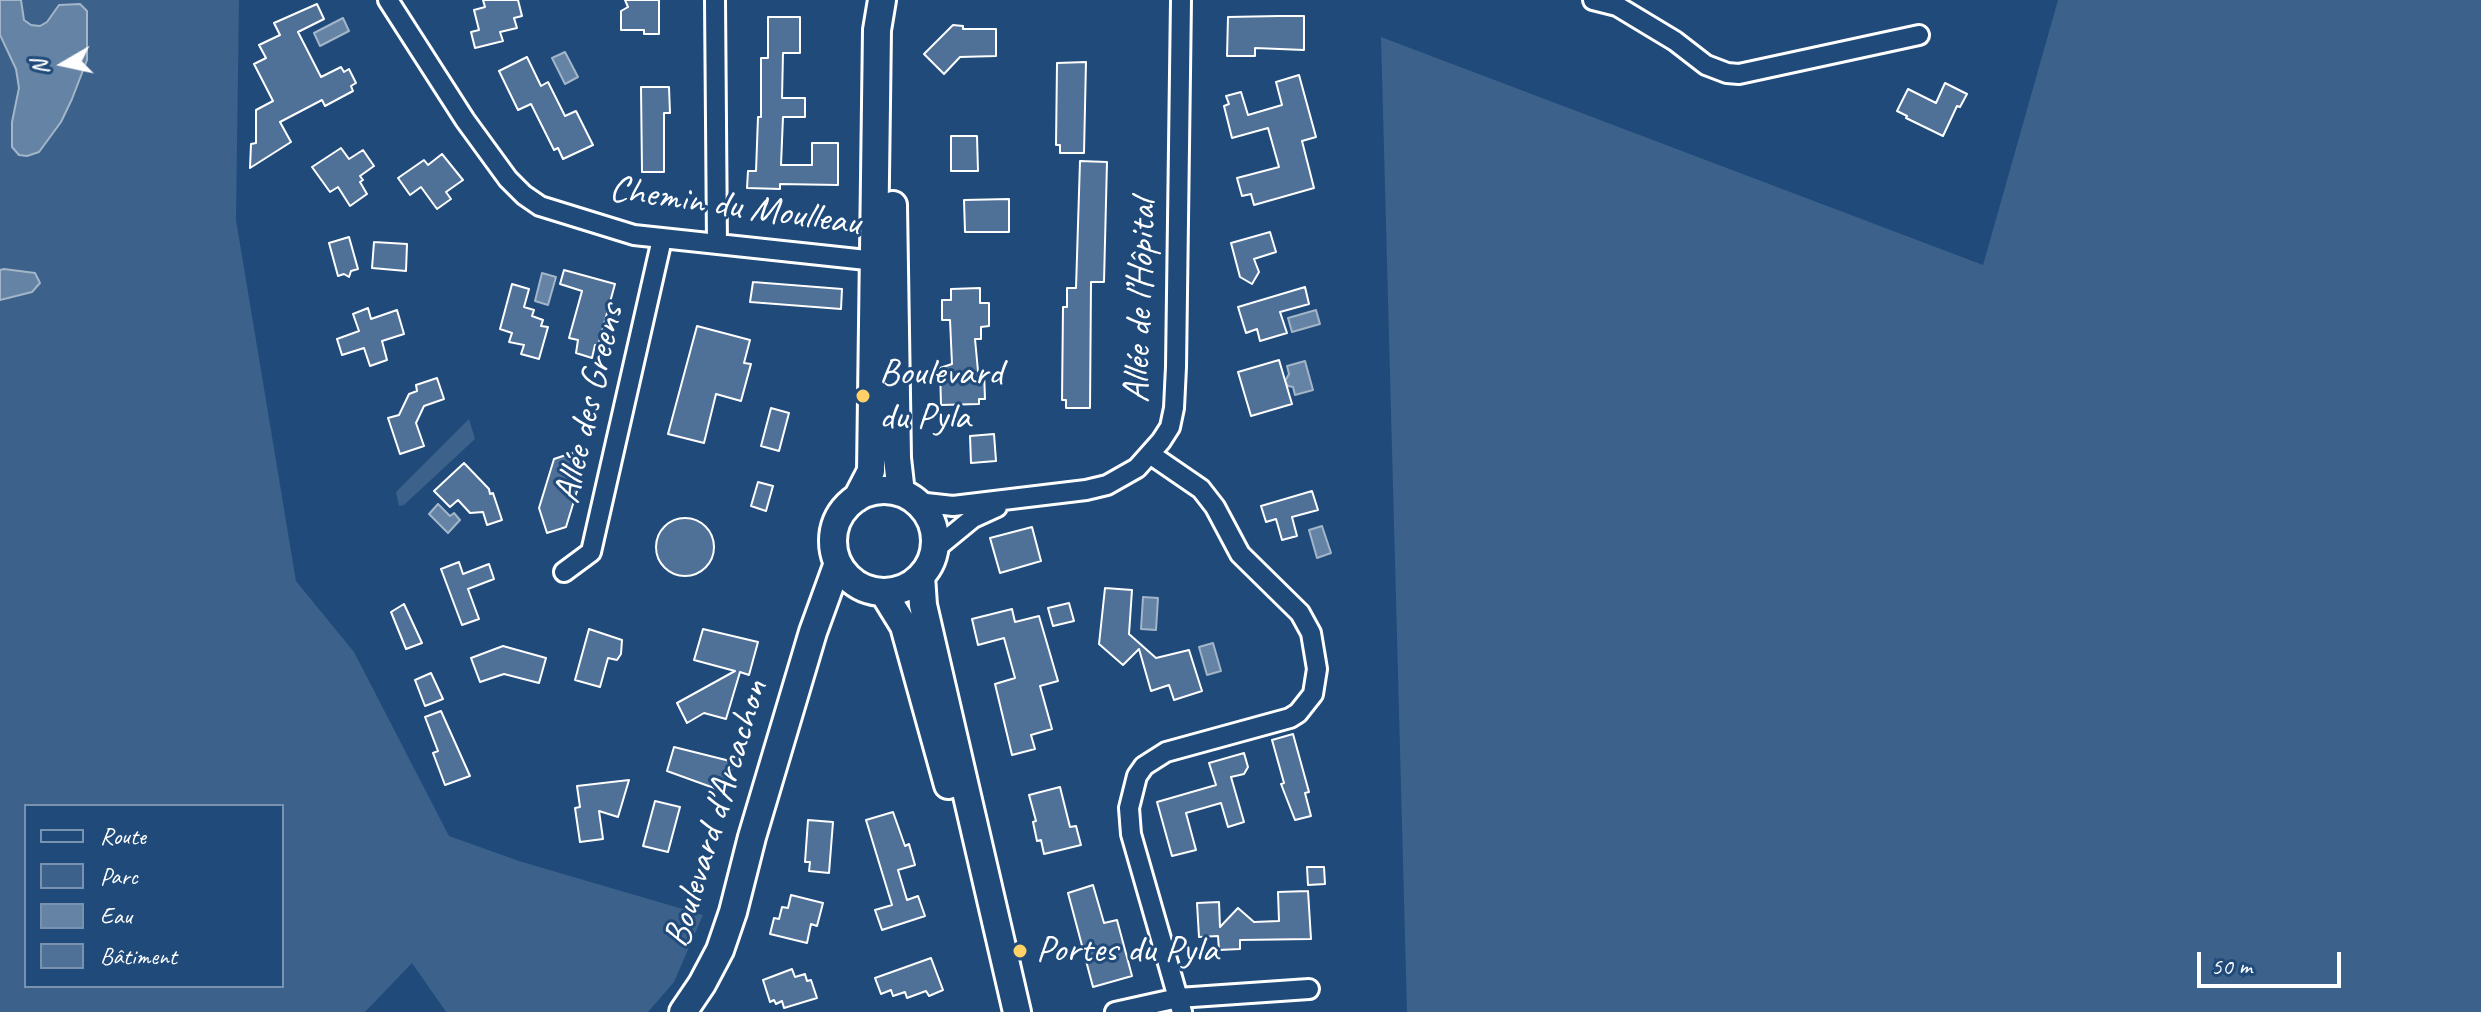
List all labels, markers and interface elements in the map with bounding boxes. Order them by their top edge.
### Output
north arrow [24,24,104,104]
text: N [25,59,55,77]
street label: Chemin du Moulleau [607,167,863,247]
street label: Allée de l’Hôpital [1115,198,1167,404]
street label: Allée des Greens [545,300,635,508]
place label: Boulevard du Pyla [879,351,1003,440]
marker: Boulevard du Pyla [854,387,872,405]
street label: Boulevard d'Arcachon [655,675,779,953]
legend [24,804,284,988]
text: Route [100,821,146,851]
text: Parc [100,861,138,891]
text: Eau [100,901,132,931]
place label: Portes du Pyla [1036,928,1218,974]
scale bar [2201,936,2345,986]
text: Bâtiment [100,941,177,971]
marker: Portes du Pyla [1011,942,1029,960]
text: 50 m [2211,951,2252,981]

